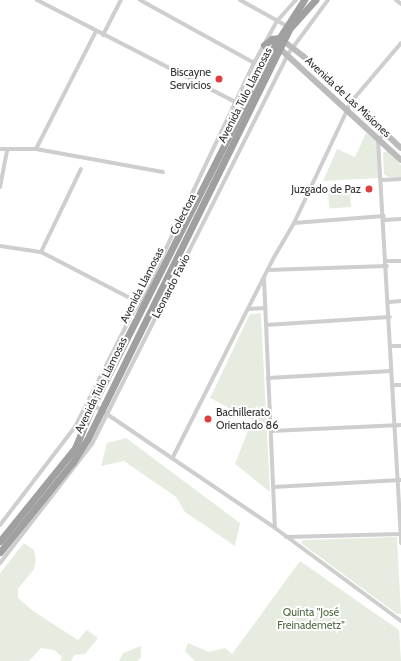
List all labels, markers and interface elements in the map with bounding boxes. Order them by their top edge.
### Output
street label: Avenida Tulo Llamosas [215,45,275,145]
street label: Avenida de Las Misiones [302,54,394,140]
place label: Biscayne Servicios [170,66,211,92]
marker: Biscayne Servicios [214,74,224,84]
place label: Juzgado de Paz [291,182,361,196]
marker: Juzgado de Paz [364,184,374,194]
street label: Colectora [167,191,199,237]
street label: Avenida Llamosas [117,245,167,325]
street label: Leonardo Favio [149,252,193,320]
street label: Avenida Tulo Llamosas [72,335,130,435]
place label: Bachillerato Orientado 86 [216,406,278,432]
marker: Bachillerato Orientado 86 [203,414,213,424]
park label: Quinta "José Freinademetz" [277,606,345,632]

